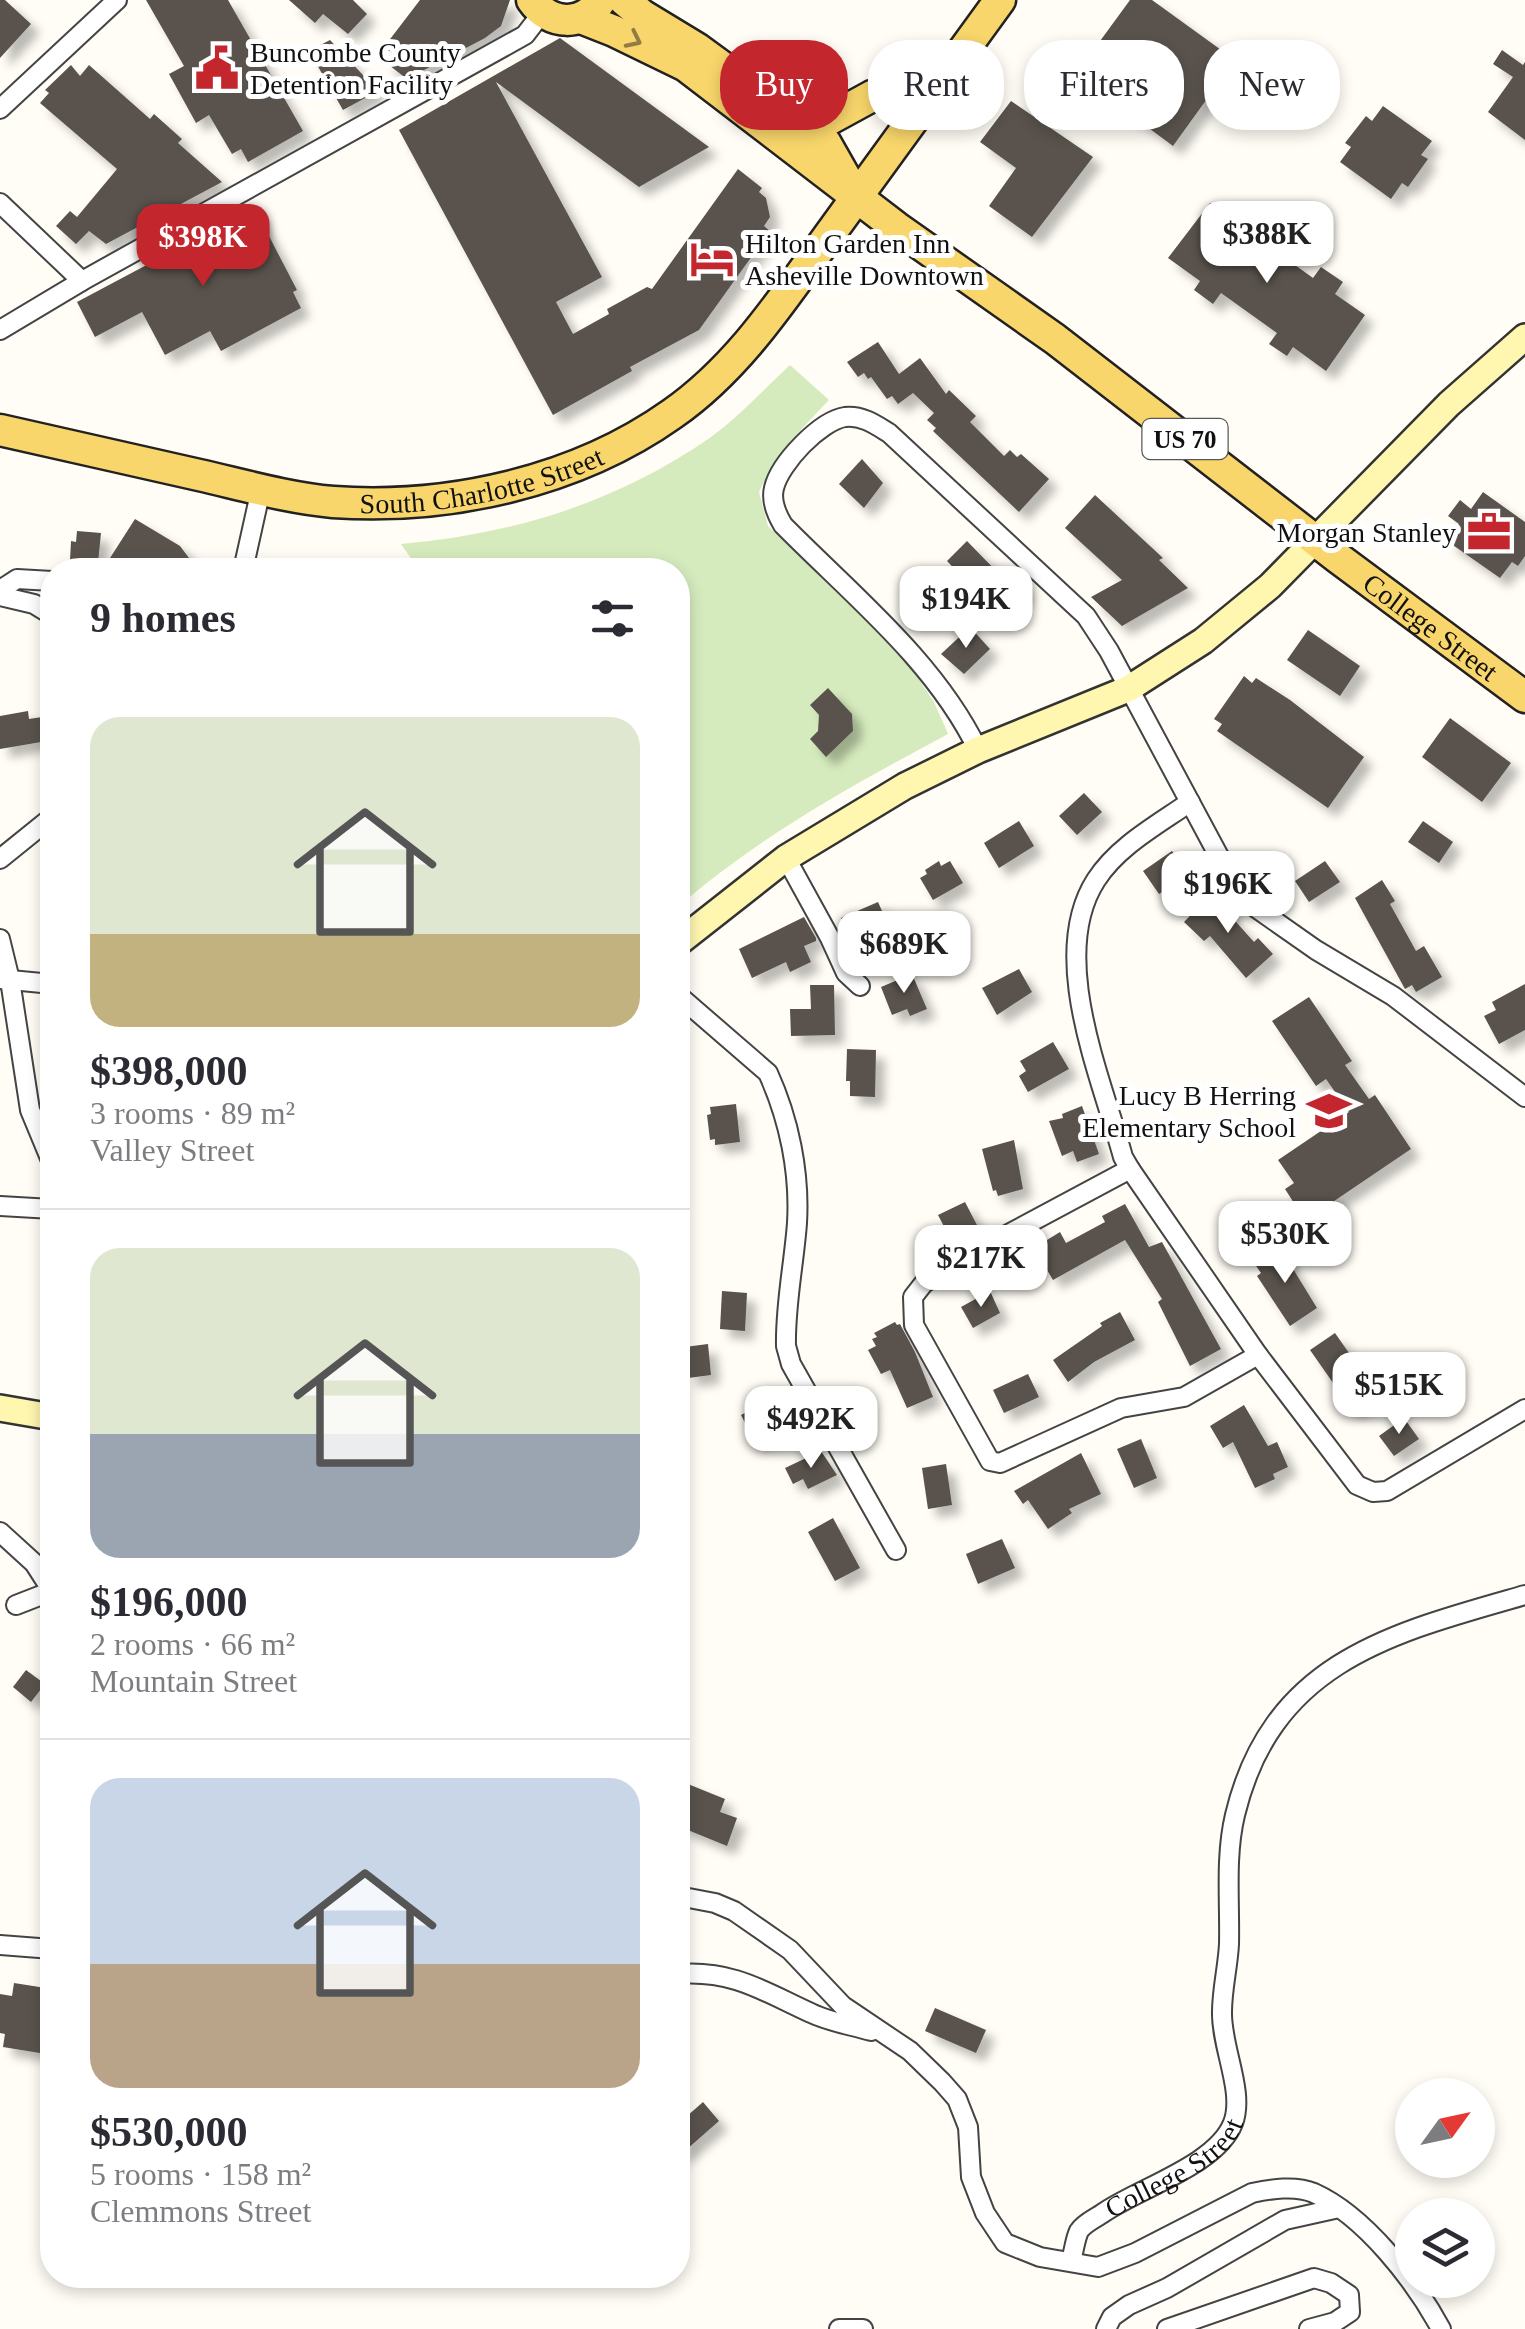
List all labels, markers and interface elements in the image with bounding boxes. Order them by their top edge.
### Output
one-way arrow [624,28,642,48]
place label: Buncombe County Detention Facility [250,37,461,100]
chip: Buy [720,40,848,130]
chip: Rent [868,40,1004,130]
chip: Filters [1024,40,1184,130]
chip: New [1204,40,1340,130]
public building icon: Buncombe County Detention Facility [193,44,241,92]
pin: $388K [1197,201,1337,286]
pin: $398K [133,204,273,289]
text: $388K [1223,215,1311,251]
text: $398K [159,218,247,254]
place label: Hilton Garden Inn Asheville Downtown [745,228,984,291]
hotel icon: Hilton Garden Inn Asheville Downtown [688,235,736,283]
road number: US 70 [1142,419,1228,459]
street label: South Charlotte Street [360,441,608,519]
office icon: Morgan Stanley [1465,508,1513,556]
place label: Morgan Stanley [1277,517,1456,548]
pin: $194K [896,566,1036,651]
street label: College Street [1357,567,1504,687]
text: $194K [922,580,1010,616]
icon: filters [585,591,640,646]
text: 9 homes [90,595,236,641]
icon: home [275,782,455,962]
pin: $196K [1158,851,1298,936]
text: $196K [1184,865,1272,901]
pin: $689K [834,911,974,996]
text: $689K [860,925,948,961]
text: $398,000 [90,1048,248,1094]
place label: Lucy B Herring Elementary School [1082,1080,1296,1143]
school or university icon: Lucy B Herring Elementary School [1305,1087,1353,1135]
text: 3 rooms · 89 m² [90,1095,295,1131]
text: Valley Street [90,1132,254,1168]
pin: $530K [1215,1201,1355,1286]
text: $530K [1241,1215,1329,1251]
pin: $217K [911,1225,1051,1310]
text: $217K [937,1239,1025,1275]
icon: home [275,1313,455,1493]
pin: $515K [1329,1352,1469,1437]
text: $515K [1355,1366,1443,1402]
pin: $492K [741,1386,881,1471]
text: $492K [767,1400,855,1436]
text: $196,000 [90,1579,248,1625]
text: 2 rooms · 66 m² [90,1626,295,1662]
text: Mountain Street [90,1663,297,1699]
icon: home [275,1843,455,2023]
north arrow [1395,2078,1495,2178]
map controls [1395,2078,1495,2298]
text: $530,000 [90,2109,248,2155]
street label: College Street [1099,2114,1249,2224]
text: 5 rooms · 158 m² [90,2156,311,2192]
text: Clemmons Street [90,2193,311,2229]
button: layers [1395,2198,1495,2298]

